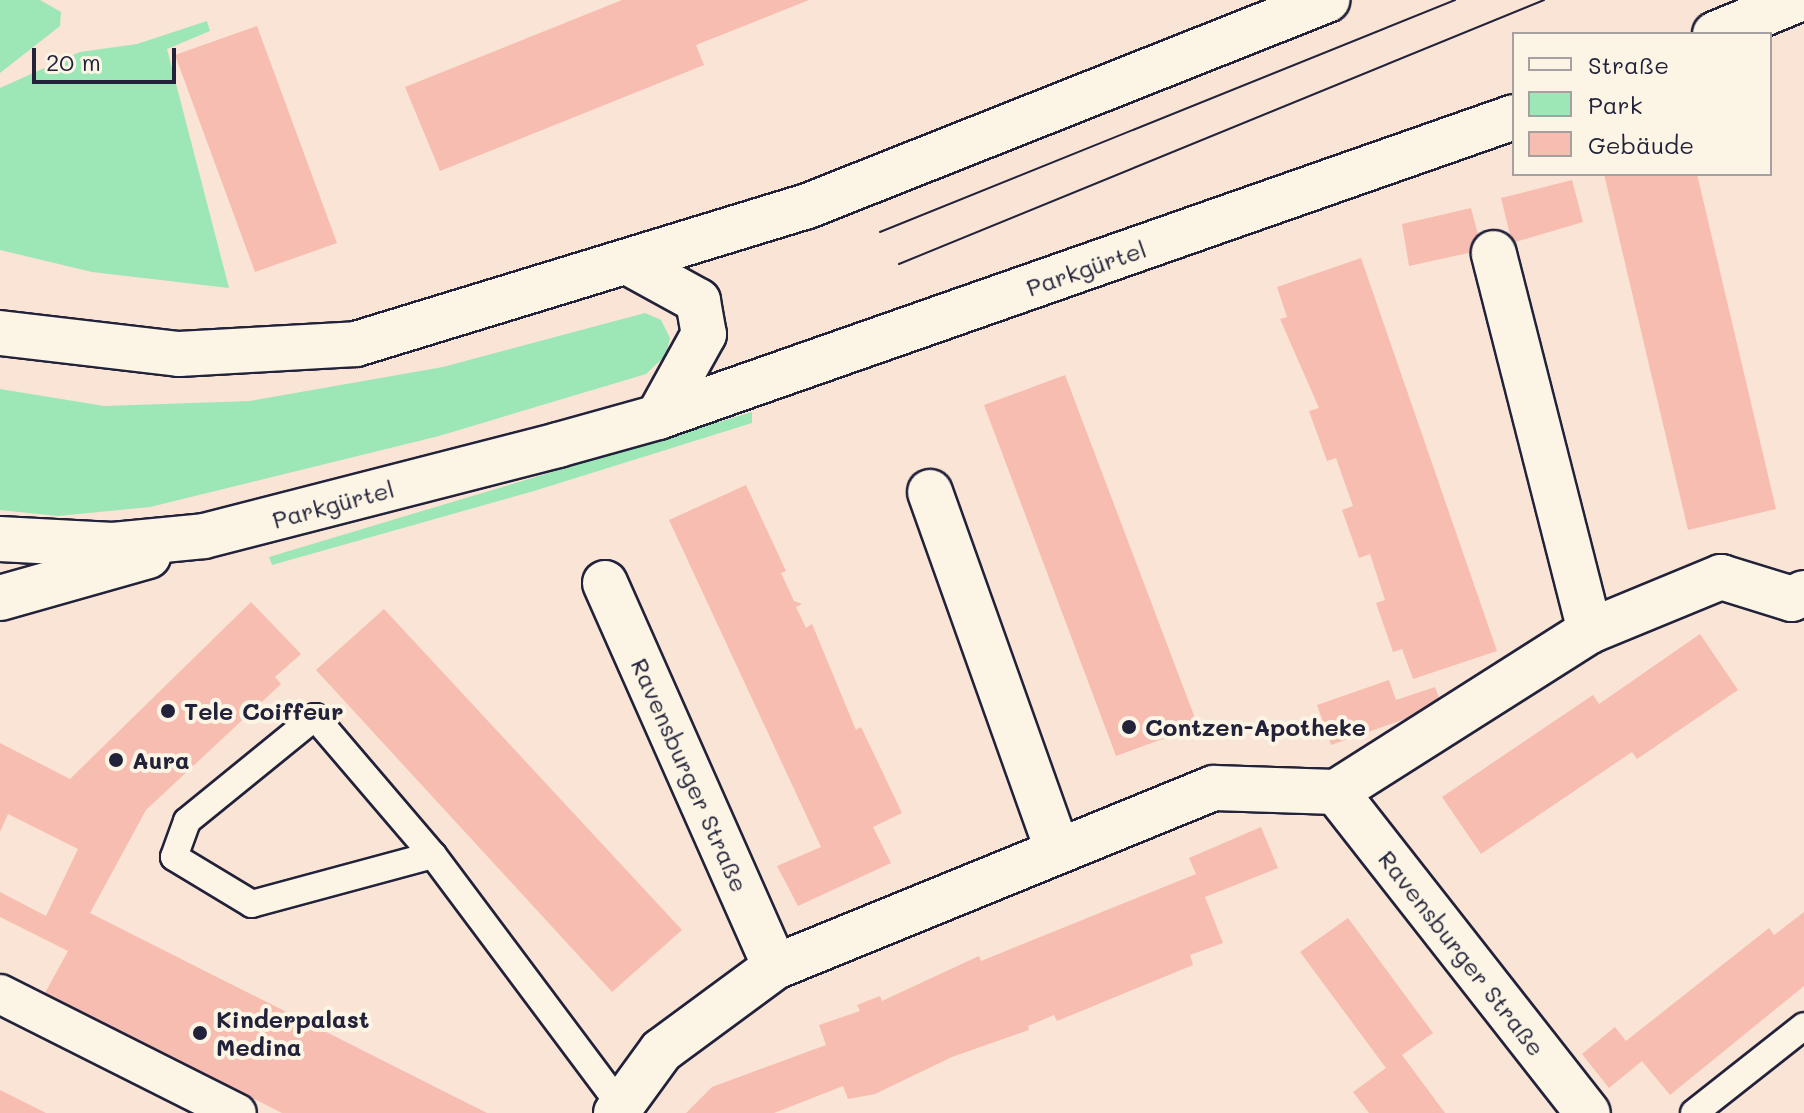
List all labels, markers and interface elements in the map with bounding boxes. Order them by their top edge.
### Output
scale bar [36,32,180,82]
legend [1512,32,1772,176]
text: 20 m [46,46,101,77]
text: Straße [1588,49,1669,80]
text: Park [1588,89,1642,120]
text: Gebäude [1588,129,1694,160]
street label: Parkgürtel [1022,234,1150,302]
street label: Parkgürtel [269,474,397,534]
street label: Ravensburger Straße [625,654,755,896]
place label: Tele Coiffeur [184,697,344,725]
marker: Tele Coiffeur [159,702,177,720]
place label: Contzen-Apotheke [1145,713,1366,741]
marker: Contzen-Apotheke [1120,718,1138,736]
place label: Aura [132,746,190,774]
marker: Aura [107,751,125,769]
street label: Ravensburger Straße [1373,844,1551,1062]
place label: Kinderpalast Medina [216,1005,370,1061]
marker: Kinderpalast Medina [191,1024,209,1042]

